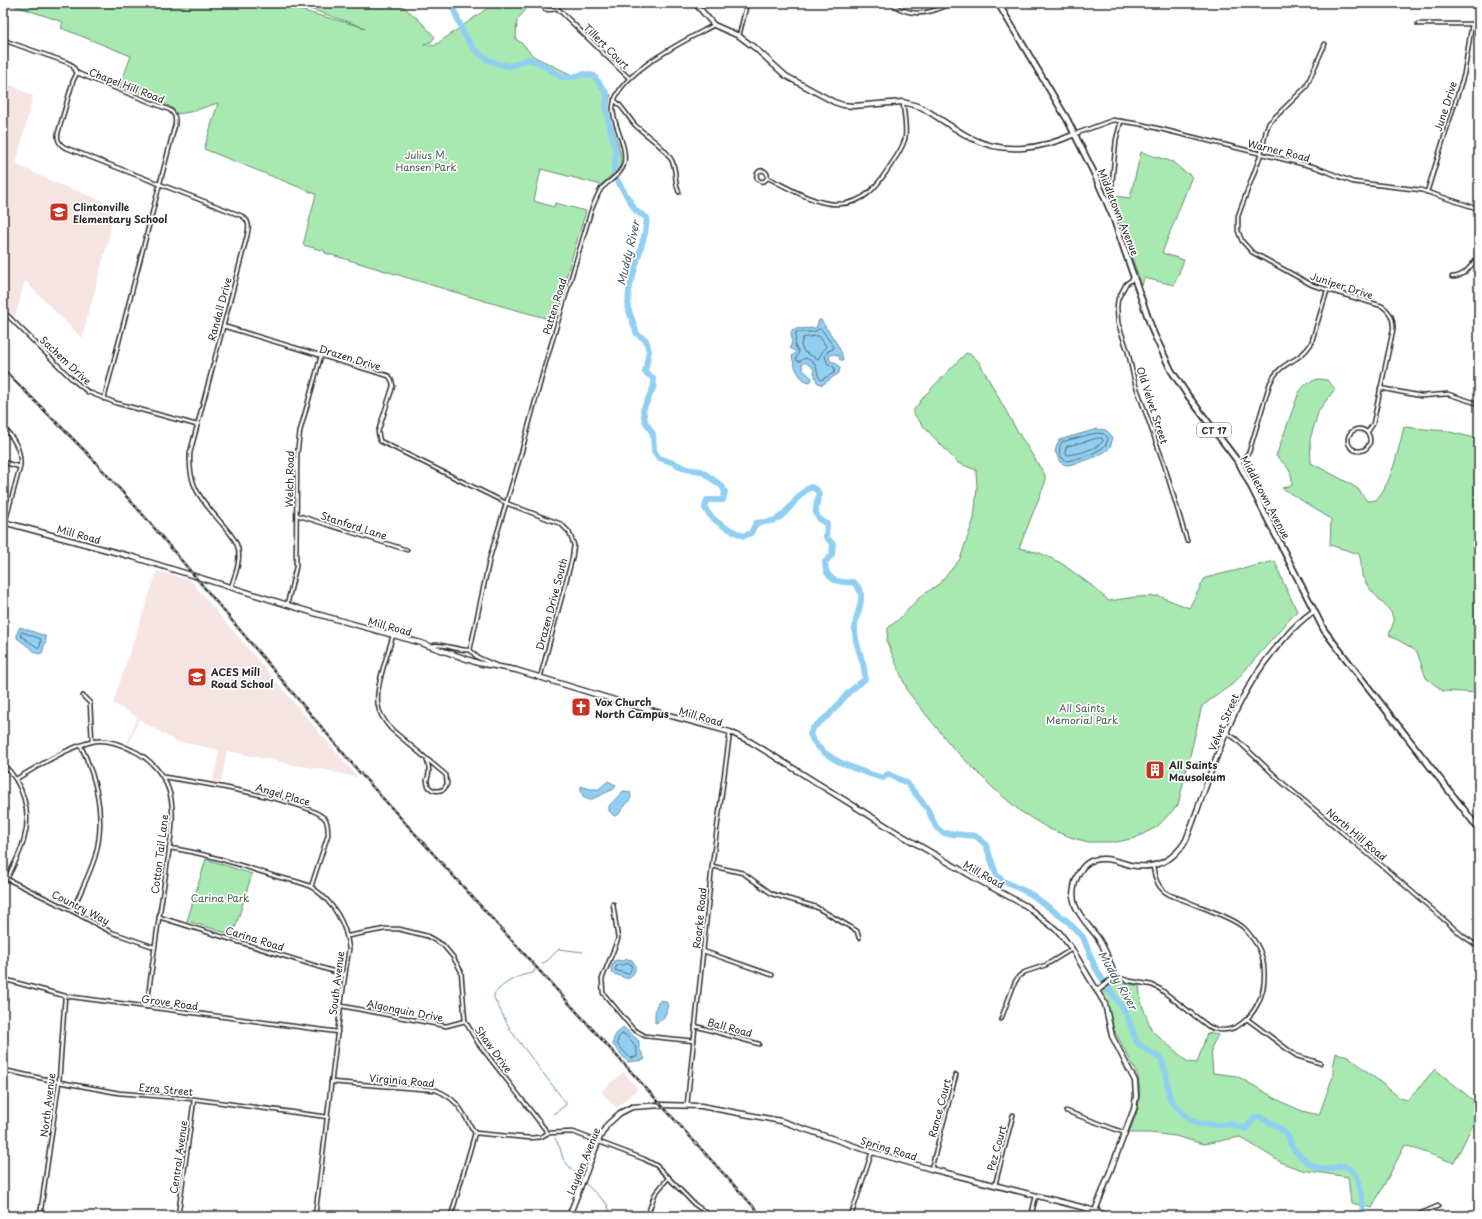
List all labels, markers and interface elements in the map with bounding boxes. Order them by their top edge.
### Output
street label: Tillert Court [581,20,633,72]
street label: Chapel Hill Road [87,64,167,106]
street label: June Drive [1430,79,1460,133]
street label: Warner Road [1246,135,1312,165]
park label: Julius M. Hansen Park [395,147,457,174]
street label: Middletown Avenue [1095,166,1143,258]
place label: Clintonville Elementary School [73,199,167,226]
school or university icon: Clintonville Elementary School [48,201,70,223]
water label: Muddy River [612,217,644,287]
street label: Juniper Drive [1309,268,1375,302]
street label: Randall Drive [203,276,235,342]
street label: Patten Road [538,276,570,336]
street label: Sachem Drive [37,332,95,388]
street label: Drazen Drive [317,340,383,374]
street label: Old Velvet Street [1133,365,1173,445]
road number: CT 17 [1197,423,1231,437]
street label: Welch Road [281,450,297,507]
street label: Middletown Avenue [1238,453,1295,542]
street label: Stanford Lane [319,507,390,543]
street label: Mill Road [55,521,103,547]
street label: Drazen Drive South [532,556,571,652]
street label: Mill Road [366,613,414,639]
place label: ACES Mill Road School [210,664,273,691]
school or university icon: ACES Mill Road School [186,666,208,688]
street label: Velvet Street [1204,691,1242,753]
place label: Vox Church North Campus [595,694,669,721]
church icon: Vox Church North Campus [570,696,592,718]
park label: All Saints Memorial Park [1046,700,1118,727]
street label: Mill Road [677,703,725,729]
place label: All Saints Mausoleum [1168,757,1226,784]
building icon: All Saints Mausoleum [1144,759,1166,781]
street label: Angel Place [254,779,312,809]
street label: North Hill Road [1324,804,1391,864]
street label: Cotton Tail Lane [147,813,171,895]
street label: Mill Road [961,856,1007,892]
street label: Country Way [49,886,113,928]
street label: Roarke Road [688,887,710,949]
park label: Carina Park [191,890,249,905]
street label: Carina Road [224,922,286,954]
water label: Muddy River [1094,947,1143,1014]
street label: South Avenue [325,950,347,1016]
street label: Grove Road [141,991,199,1013]
street label: Algonquin Drive [365,995,445,1025]
street label: Ball Road [706,1014,754,1040]
street label: Shaw Drive [472,1022,516,1076]
street label: Virginia Road [369,1070,435,1090]
street label: North Avenue [36,1071,58,1138]
street label: Rance Court [924,1077,954,1139]
street label: Ezra Street [138,1079,194,1099]
street label: Central Avenue [165,1119,191,1195]
street label: Pez Court [983,1123,1009,1173]
street label: Laydon Avenue [563,1125,604,1197]
street label: Spring Road [859,1132,919,1164]

